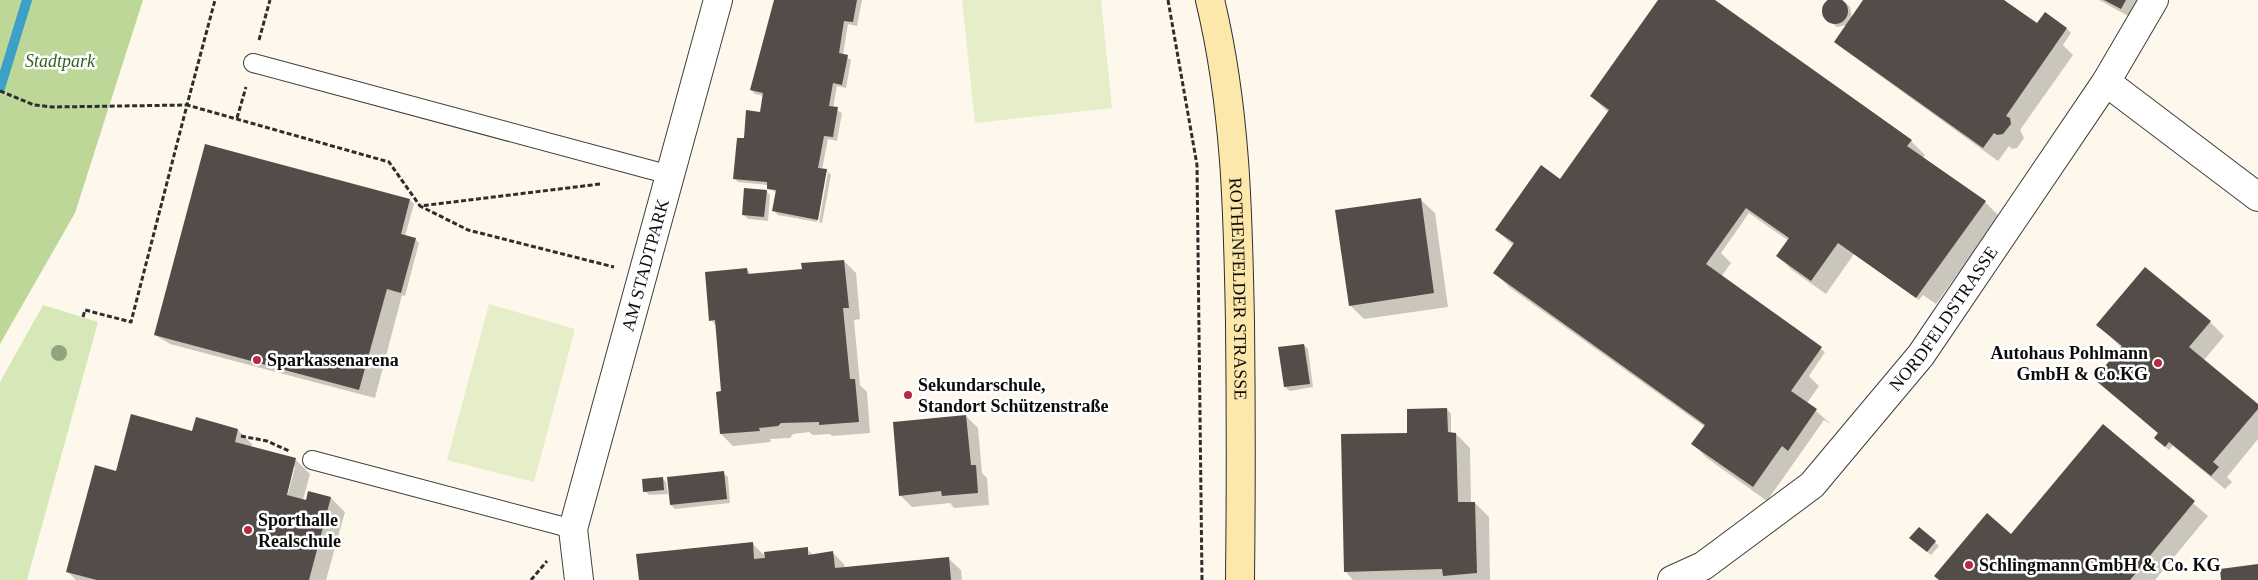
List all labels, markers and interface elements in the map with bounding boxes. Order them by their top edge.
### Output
park label: Stadtpark [25,51,96,71]
street label: ROTHENFELDER STRASSE [1225,177,1251,400]
street label: AM STADTPARK [618,197,673,334]
street label: NORDFELDSTRASSE [1885,243,2002,395]
place label: Autohaus Pohlmann GmbH & Co.KG [1990,343,2148,384]
place label: Sparkassenarena [267,350,399,370]
marker: Sparkassenarena [251,354,263,366]
marker: Autohaus Pohlmann GmbH & Co.KG [2152,357,2164,369]
place label: Sekundarschule, Standort Schützenstraße [918,375,1109,416]
marker: Sekundarschule, Standort Schützenstraße [902,389,914,401]
place label: Sporthalle Realschule [258,510,341,551]
marker: Sporthalle Realschule [242,524,254,536]
place label: Schlingmann GmbH & Co. KG [1979,555,2221,575]
marker: Schlingmann GmbH & Co. KG [1963,559,1975,571]

